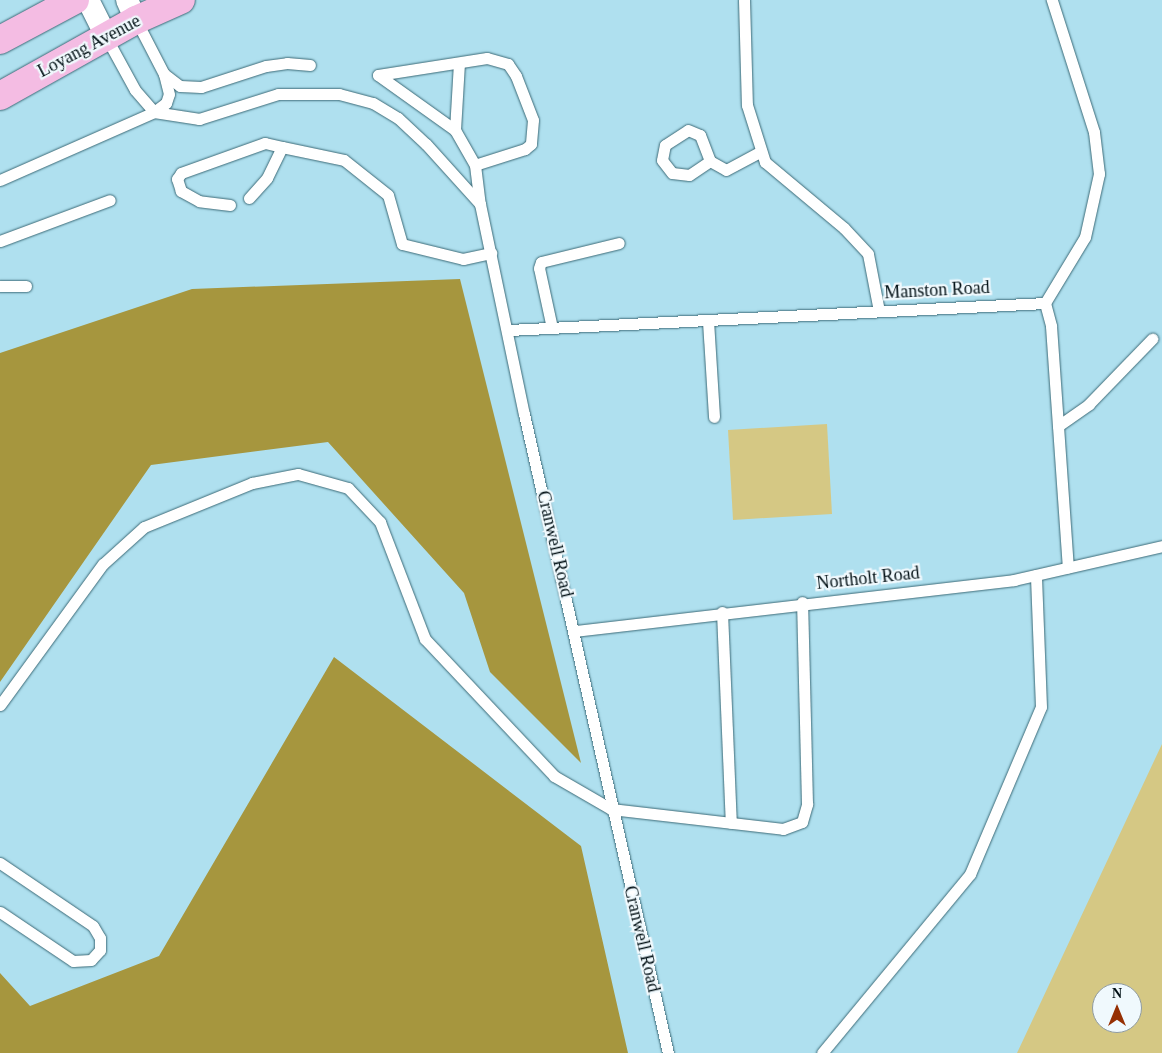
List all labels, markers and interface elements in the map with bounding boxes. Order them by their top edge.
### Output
street label: Loyang Avenue [34,10,144,82]
street label: Manston Road [884,276,990,304]
street label: Cranwell Road [532,489,578,599]
street label: Northolt Road [815,562,921,594]
street label: Cranwell Road [619,884,665,994]
north arrow [1092,983,1142,1033]
text: N [1112,986,1122,1001]

